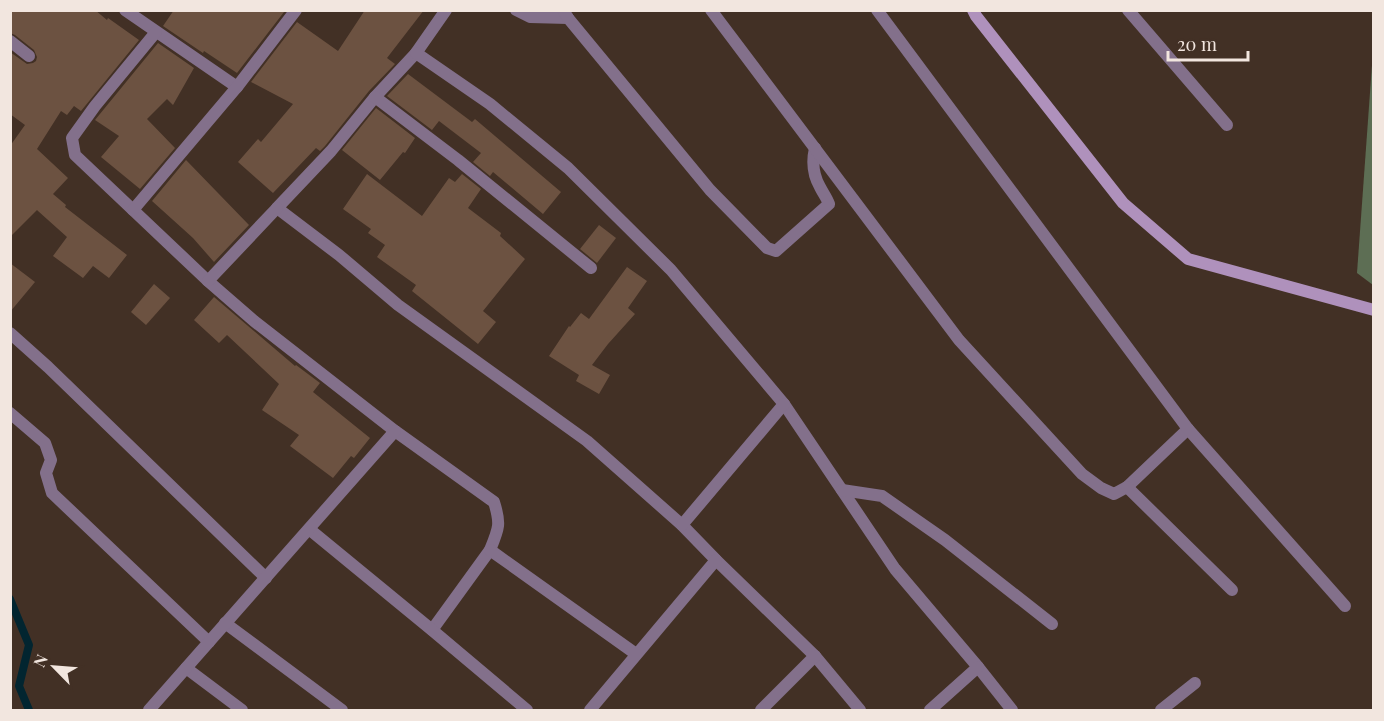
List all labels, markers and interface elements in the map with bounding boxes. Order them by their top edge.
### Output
scale bar [1168,24,1248,62]
text: 20 m [1177,32,1217,56]
north arrow [24,637,84,697]
text: N [28,650,52,670]

